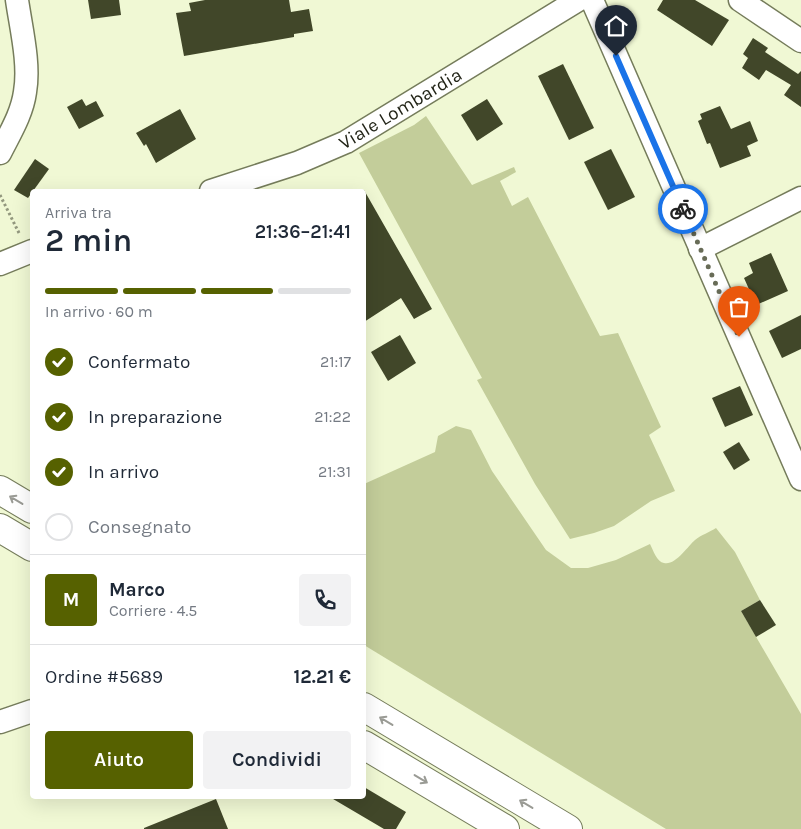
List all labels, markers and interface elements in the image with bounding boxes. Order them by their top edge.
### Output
pin [595,5,637,56]
icon: home [602,12,630,40]
street label: Viale Lombardia [335,64,466,154]
courier [658,184,708,234]
icon: bike [669,195,697,223]
text: Arriva tra [45,203,112,222]
text: 21:36–21:41 [255,221,351,243]
text: 2 min [45,222,132,259]
pin [718,286,760,337]
icon: bag [725,293,753,321]
text: In arrivo · 60 m [45,302,153,321]
icon: check [45,348,73,376]
text: Confermato [88,351,190,373]
text: 21:17 [320,352,351,371]
icon: check [45,403,73,431]
text: In preparazione [88,406,222,428]
text: 21:22 [314,407,351,426]
icon: check [45,458,73,486]
text: In arrivo [88,461,159,483]
text: 21:31 [318,462,351,481]
one-way arrow [10,494,24,504]
text: Consegnato [88,516,191,538]
button: phone [299,574,351,626]
text: Marco [109,579,165,601]
text: M [63,589,79,611]
text: Corriere · 4.5 [109,601,197,620]
text: Ordine #5689 [45,666,163,688]
text: 12.21 € [294,666,351,688]
one-way arrow [380,715,394,725]
button: Aiuto [45,731,193,789]
button: Condividi [203,731,351,789]
one-way arrow [413,774,427,784]
one-way arrow [518,799,533,809]

